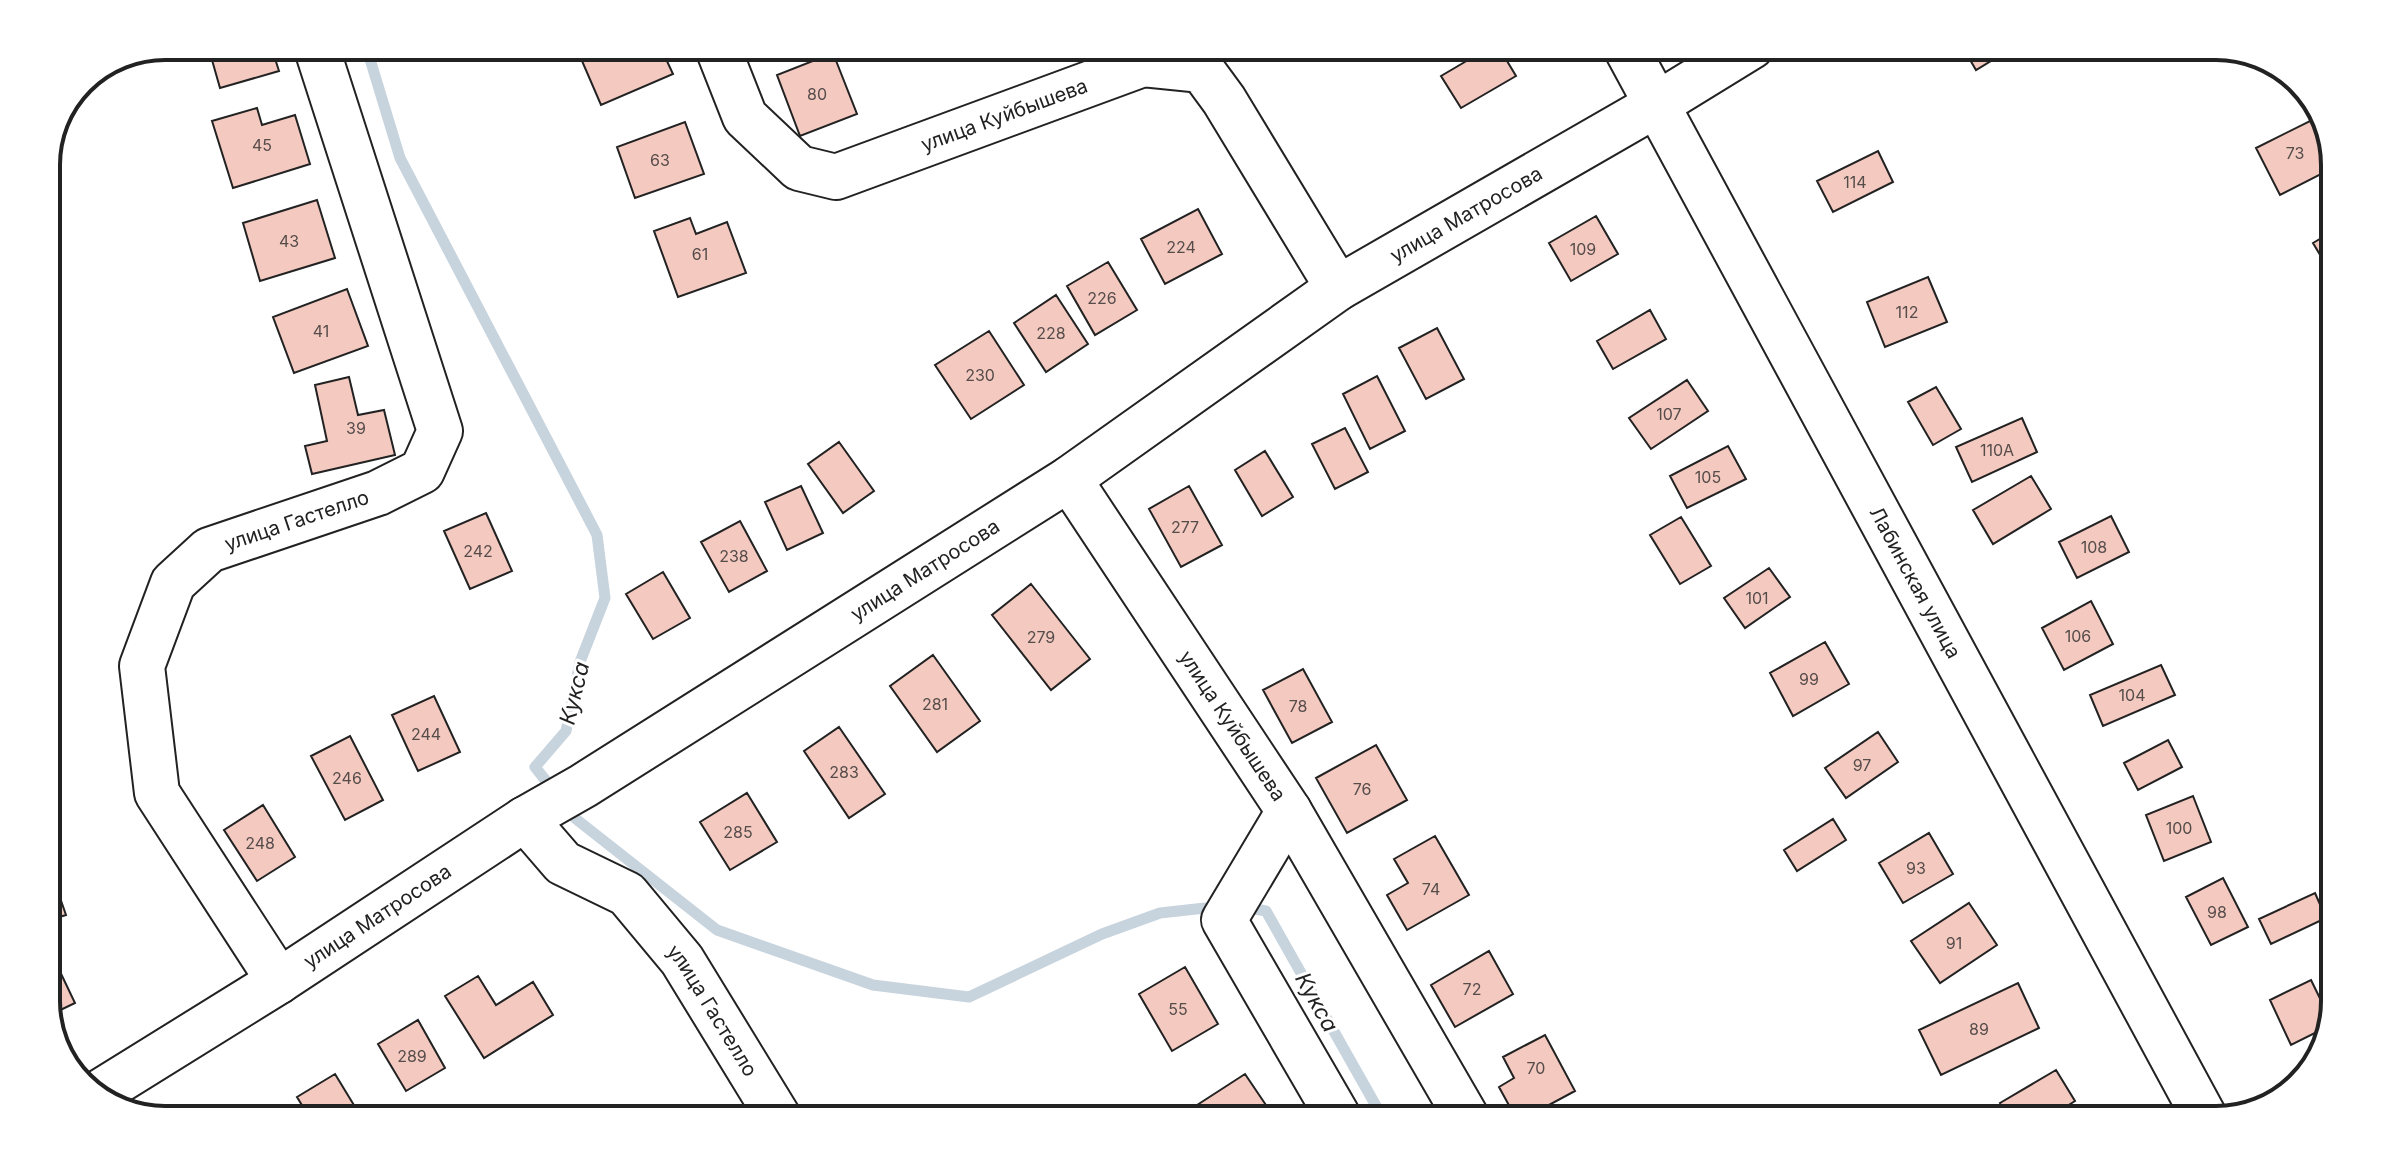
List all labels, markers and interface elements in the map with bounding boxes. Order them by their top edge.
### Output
street label: улица Куйбышева [918,73,1091,157]
house number: 80 [807,84,827,104]
house number: 45 [252,135,272,155]
house number: 73 [2286,143,2304,163]
house number: 63 [650,150,670,170]
street label: улица Матросова [1386,161,1546,268]
house number: 114 [1843,172,1867,192]
house number: 43 [279,231,299,251]
house number: 224 [1166,237,1196,257]
house number: 109 [1570,239,1596,259]
house number: 61 [692,244,708,264]
house number: 226 [1087,288,1117,308]
house number: 112 [1896,302,1918,322]
house number: 41 [313,321,329,341]
house number: 228 [1036,323,1066,343]
house number: 230 [965,365,995,385]
house number: 107 [1656,404,1682,424]
house number: 39 [346,418,366,438]
house number: 110А [1980,440,2014,460]
house number: 105 [1695,467,1721,487]
street label: улица Гастелло [221,485,372,556]
street label: Лабинская улица [1865,503,1966,662]
street label: улица Матросова [846,514,1004,626]
house number: 277 [1171,517,1199,537]
house number: 108 [2081,537,2107,557]
house number: 242 [463,541,493,561]
house number: 238 [719,546,749,566]
house number: 101 [1745,588,1769,608]
house number: 106 [2065,626,2091,646]
house number: 279 [1027,627,1055,647]
street label: улица Куйбышева [1174,646,1291,806]
water label: Кукса [554,659,594,727]
house number: 99 [1799,669,1819,689]
house number: 104 [2119,685,2145,705]
house number: 281 [922,694,948,714]
house number: 78 [1289,696,1307,716]
house number: 244 [411,724,441,744]
house number: 97 [1853,755,1871,775]
house number: 283 [829,762,859,782]
house number: 246 [332,768,362,788]
house number: 76 [1353,779,1371,799]
house number: 100 [2166,818,2192,838]
house number: 285 [723,822,753,842]
house number: 248 [245,833,275,853]
house number: 93 [1906,858,1926,878]
street label: улица Матросова [299,859,456,973]
house number: 74 [1422,879,1440,899]
house number: 98 [2207,902,2227,922]
house number: 91 [1946,933,1962,953]
street label: улица Гастелло [662,940,762,1081]
water label: Кукса [1290,968,1344,1036]
house number: 72 [1463,979,1481,999]
house number: 55 [1168,999,1188,1019]
house number: 89 [1969,1019,1989,1039]
house number: 289 [397,1046,427,1066]
house number: 70 [1527,1058,1545,1078]

